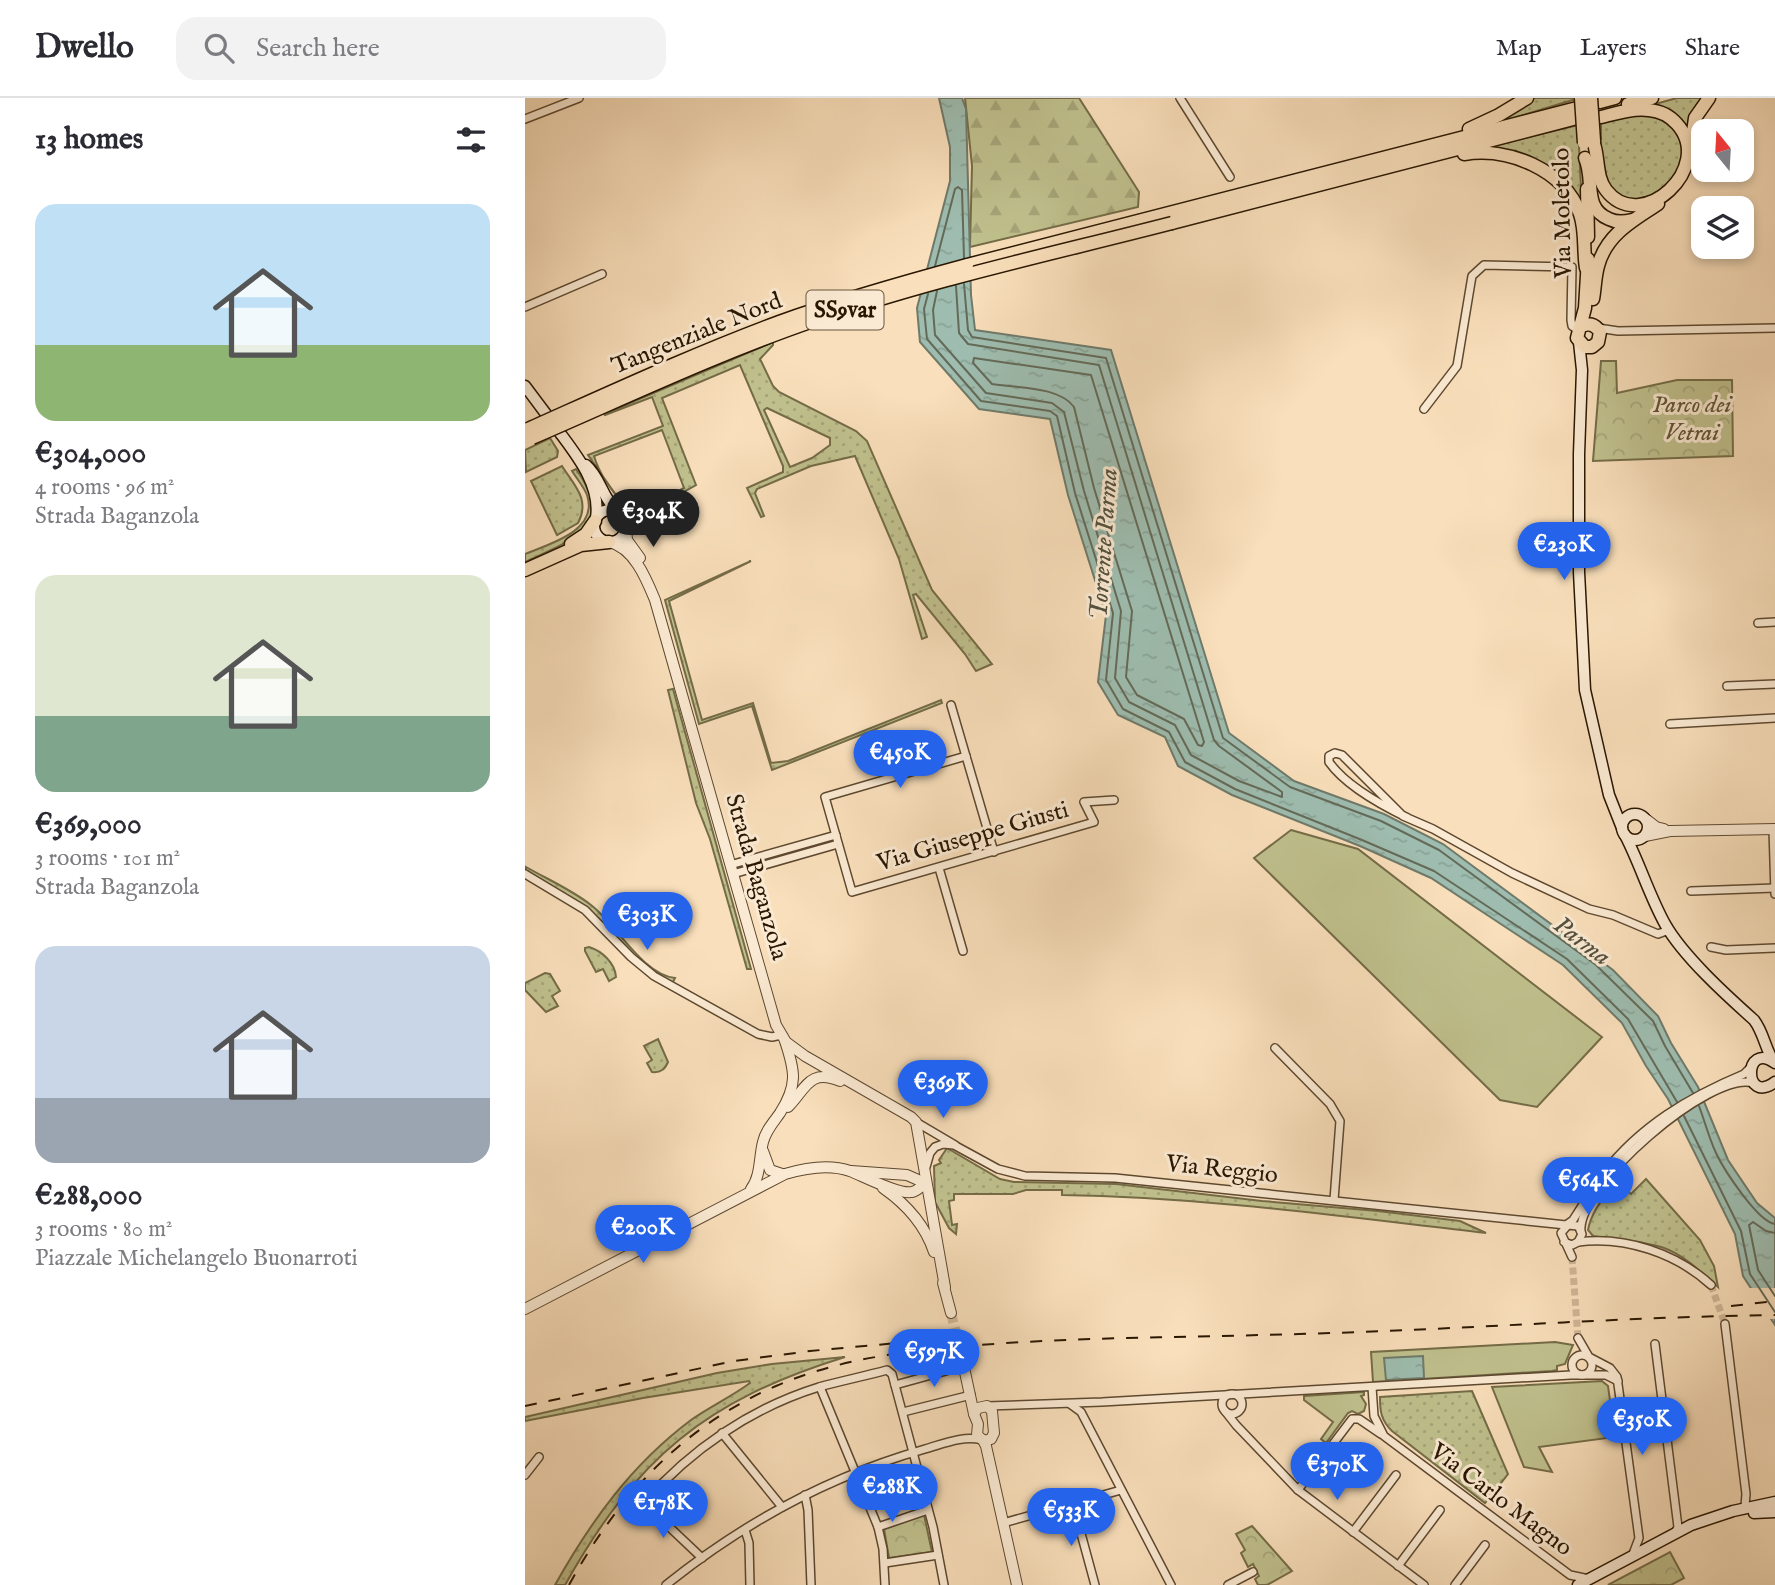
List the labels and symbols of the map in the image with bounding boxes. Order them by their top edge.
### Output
north arrow [1691,119,1753,182]
street label: Via Moletolo [1546,147,1580,280]
street label: Tangenziale Nord [607,286,787,382]
road number: SS9var [807,290,883,330]
park label: Parco dei Vetrai [1653,390,1734,449]
water label: Torrente Parma [1082,467,1126,621]
pin: €304K [604,490,702,549]
pin: €230K [1515,522,1613,582]
pin: €450K [851,730,949,790]
street label: Strada Baganzola [717,790,795,964]
street label: Via Giuseppe Giusti [873,795,1073,879]
pin: €303K [598,892,696,952]
water label: Parma [1547,909,1617,973]
pin: €369K [894,1060,992,1120]
street label: Via Reggio [1164,1149,1279,1191]
pin: €564K [1539,1158,1637,1217]
pin: €200K [594,1206,692,1265]
pin: €597K [885,1330,983,1389]
pin: €350K [1593,1398,1691,1457]
street label: Via Carlo Magno [1423,1436,1578,1564]
pin: €370K [1288,1442,1386,1502]
pin: €288K [843,1464,941,1524]
pin: €178K [614,1480,712,1540]
pin: €533K [1022,1488,1120,1548]

